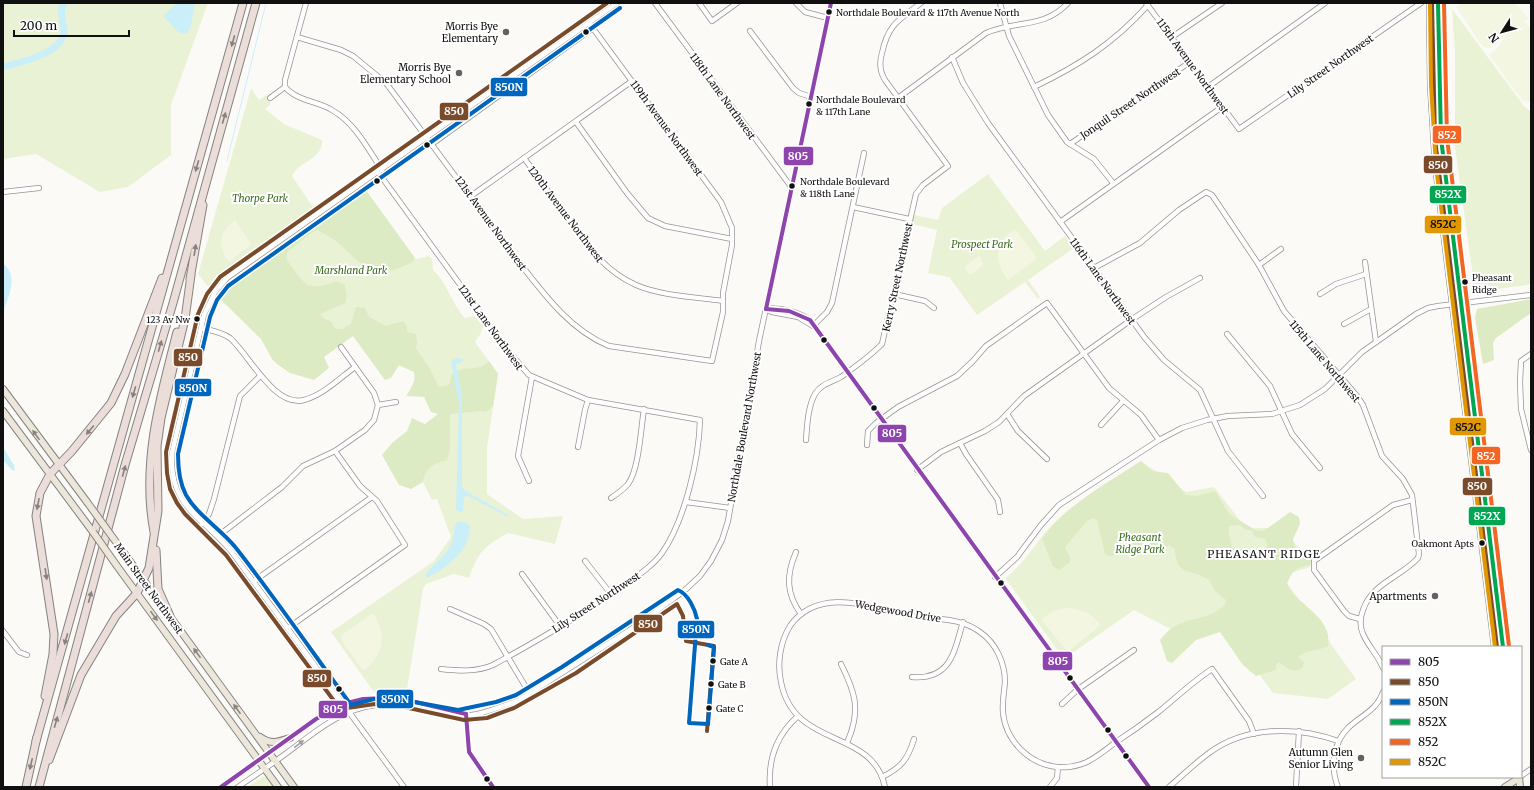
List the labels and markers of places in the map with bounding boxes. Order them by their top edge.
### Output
marker: Northdale Boulevard & 117th Avenue North [824,7,834,17]
place label: Northdale Boulevard & 117th Avenue North [836,7,1020,18]
place label: Morris Bye Elementary [442,20,498,45]
marker: Morris Bye Elementary [501,27,511,37]
unlabelled marker [581,27,591,37]
place label: Morris Bye Elementary School [360,61,451,86]
marker: Morris Bye Elementary School [454,68,464,78]
place label: Northdale Boulevard & 117th Lane [816,94,906,117]
marker: Northdale Boulevard & 117th Lane [804,99,814,109]
unlabelled marker [422,140,432,150]
unlabelled marker [372,176,382,186]
place label: Northdale Boulevard & 118th Lane [800,176,890,199]
marker: Northdale Boulevard & 118th Lane [787,181,797,191]
place label: Pheasant Ridge [1472,272,1512,295]
marker: Pheasant Ridge [1460,277,1470,287]
place label: 123 Av Nw [146,314,190,325]
marker: 123 Av Nw [192,314,202,324]
unlabelled marker [819,335,829,345]
unlabelled marker [869,403,879,413]
place label: Oakmont Apts [1412,538,1475,549]
marker: Oakmont Apts [1477,538,1487,548]
unlabelled marker [996,578,1006,588]
place label: Apartments [1369,590,1427,603]
marker: Apartments [1430,591,1440,601]
marker: Gate A [708,656,718,666]
place label: Gate A [720,656,748,667]
unlabelled marker [1065,673,1075,683]
marker: Gate B [706,679,716,689]
place label: Gate B [718,679,745,690]
unlabelled marker [334,684,344,694]
marker: Gate C [704,703,714,713]
place label: Gate C [716,703,743,714]
unlabelled marker [1103,725,1113,735]
place label: Autumn Glen Senior Living [1288,746,1353,771]
unlabelled marker [1121,751,1131,761]
marker: Autumn Glen Senior Living [1356,753,1366,763]
unlabelled marker [482,774,492,784]

